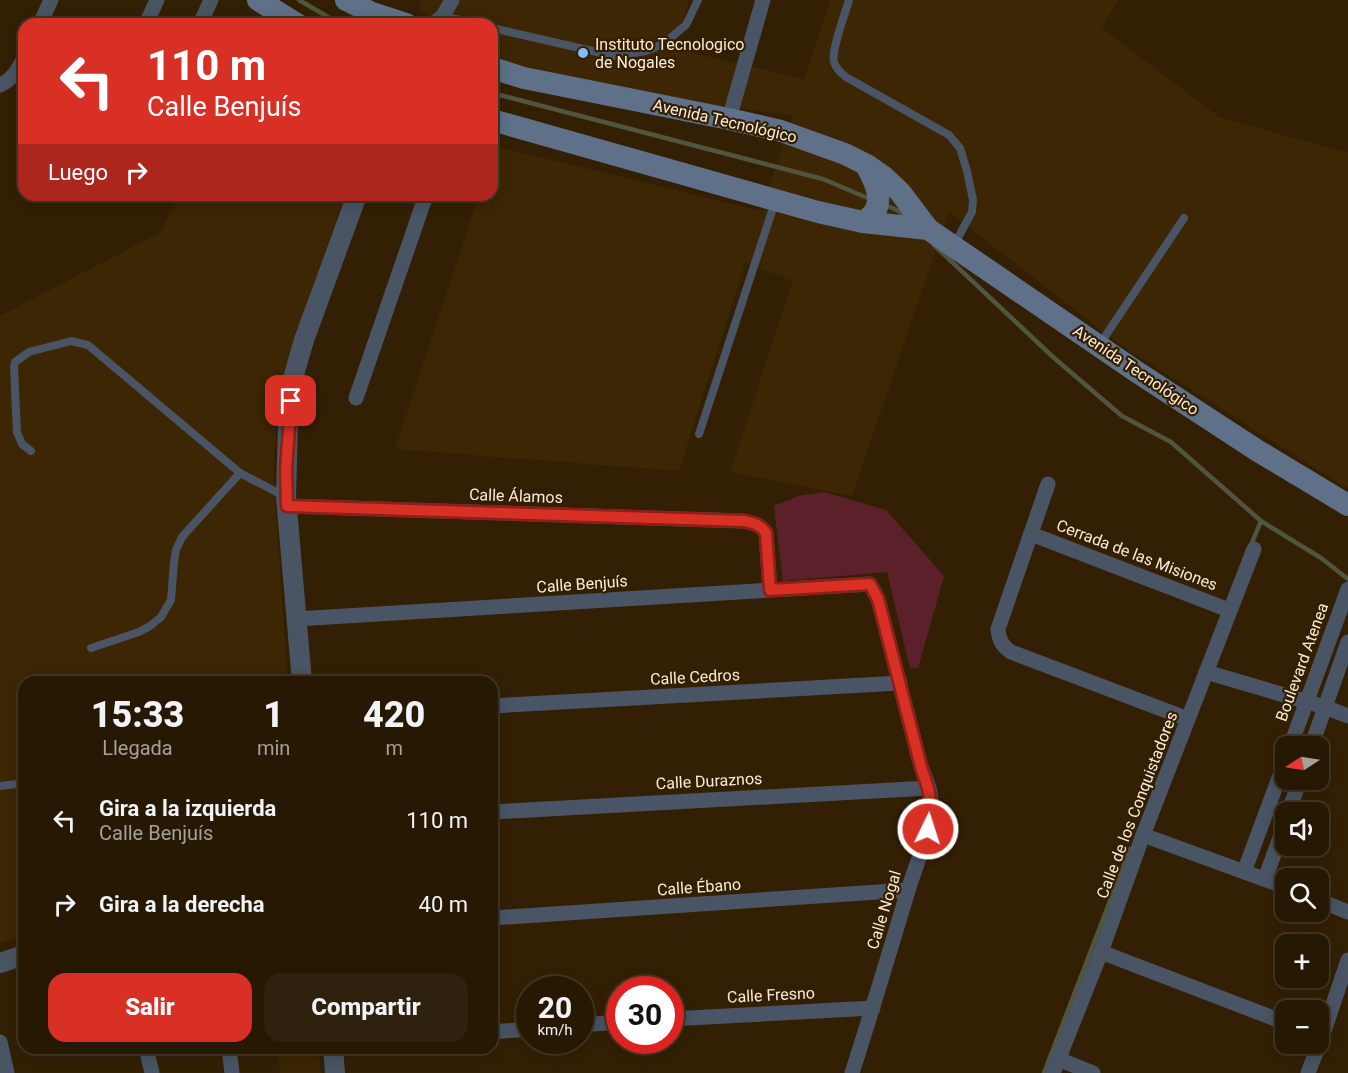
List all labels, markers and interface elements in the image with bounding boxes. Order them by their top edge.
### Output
place label: Instituto Tecnologico de Nogales [595,35,744,72]
text: 110 m [147,41,266,90]
icon: left [48,42,126,120]
marker: Instituto Tecnologico de Nogales [576,46,590,60]
text: Calle Benjuís [147,91,301,123]
street label: Avenida Tecnológico [651,95,799,147]
icon: right [120,156,153,189]
text: Luego [48,160,108,185]
street label: Avenida Tecnológico [1070,321,1202,419]
pin [265,375,316,426]
icon: arrive [274,384,307,417]
street label: Calle Álamos [469,485,563,507]
street label: Cerrada de las Misiones [1054,516,1220,594]
street label: Calle Benjuís [536,571,628,597]
street label: Boulevard Atenea [1272,600,1332,724]
street label: Calle Cedros [650,665,740,689]
text: 15:33 [91,694,184,736]
text: 1 [263,694,284,736]
text: 420 [363,694,425,736]
street label: Calle de los Conquistadores [1093,709,1181,901]
text: Llegada [102,736,173,760]
text: min [257,736,290,760]
text: m [385,736,403,760]
north arrow [1275,736,1329,790]
map controls [1275,736,1329,1054]
street label: Calle Duraznos [655,769,763,793]
text: Gira a la izquierda [99,796,276,821]
position arrow [896,797,960,861]
button: sound [1275,802,1329,856]
icon: left [48,804,81,837]
text: 110 m [406,808,468,833]
text: Calle Benjuís [99,821,213,845]
street label: Calle Nogal [863,868,905,952]
button: search [1275,868,1329,922]
street label: Calle Ébano [656,875,742,899]
icon: right [48,888,81,921]
text: Gira a la derecha [99,892,265,917]
text: 40 m [419,892,468,917]
button: + [1275,934,1329,988]
button: Salir [48,973,252,1042]
button: Compartir [264,973,468,1042]
speed limit sign: 30 [606,976,684,1054]
street label: Calle Fresno [727,983,815,1007]
text: 20 [538,990,572,1025]
button: − [1275,1000,1329,1054]
text: km/h [537,1021,573,1039]

